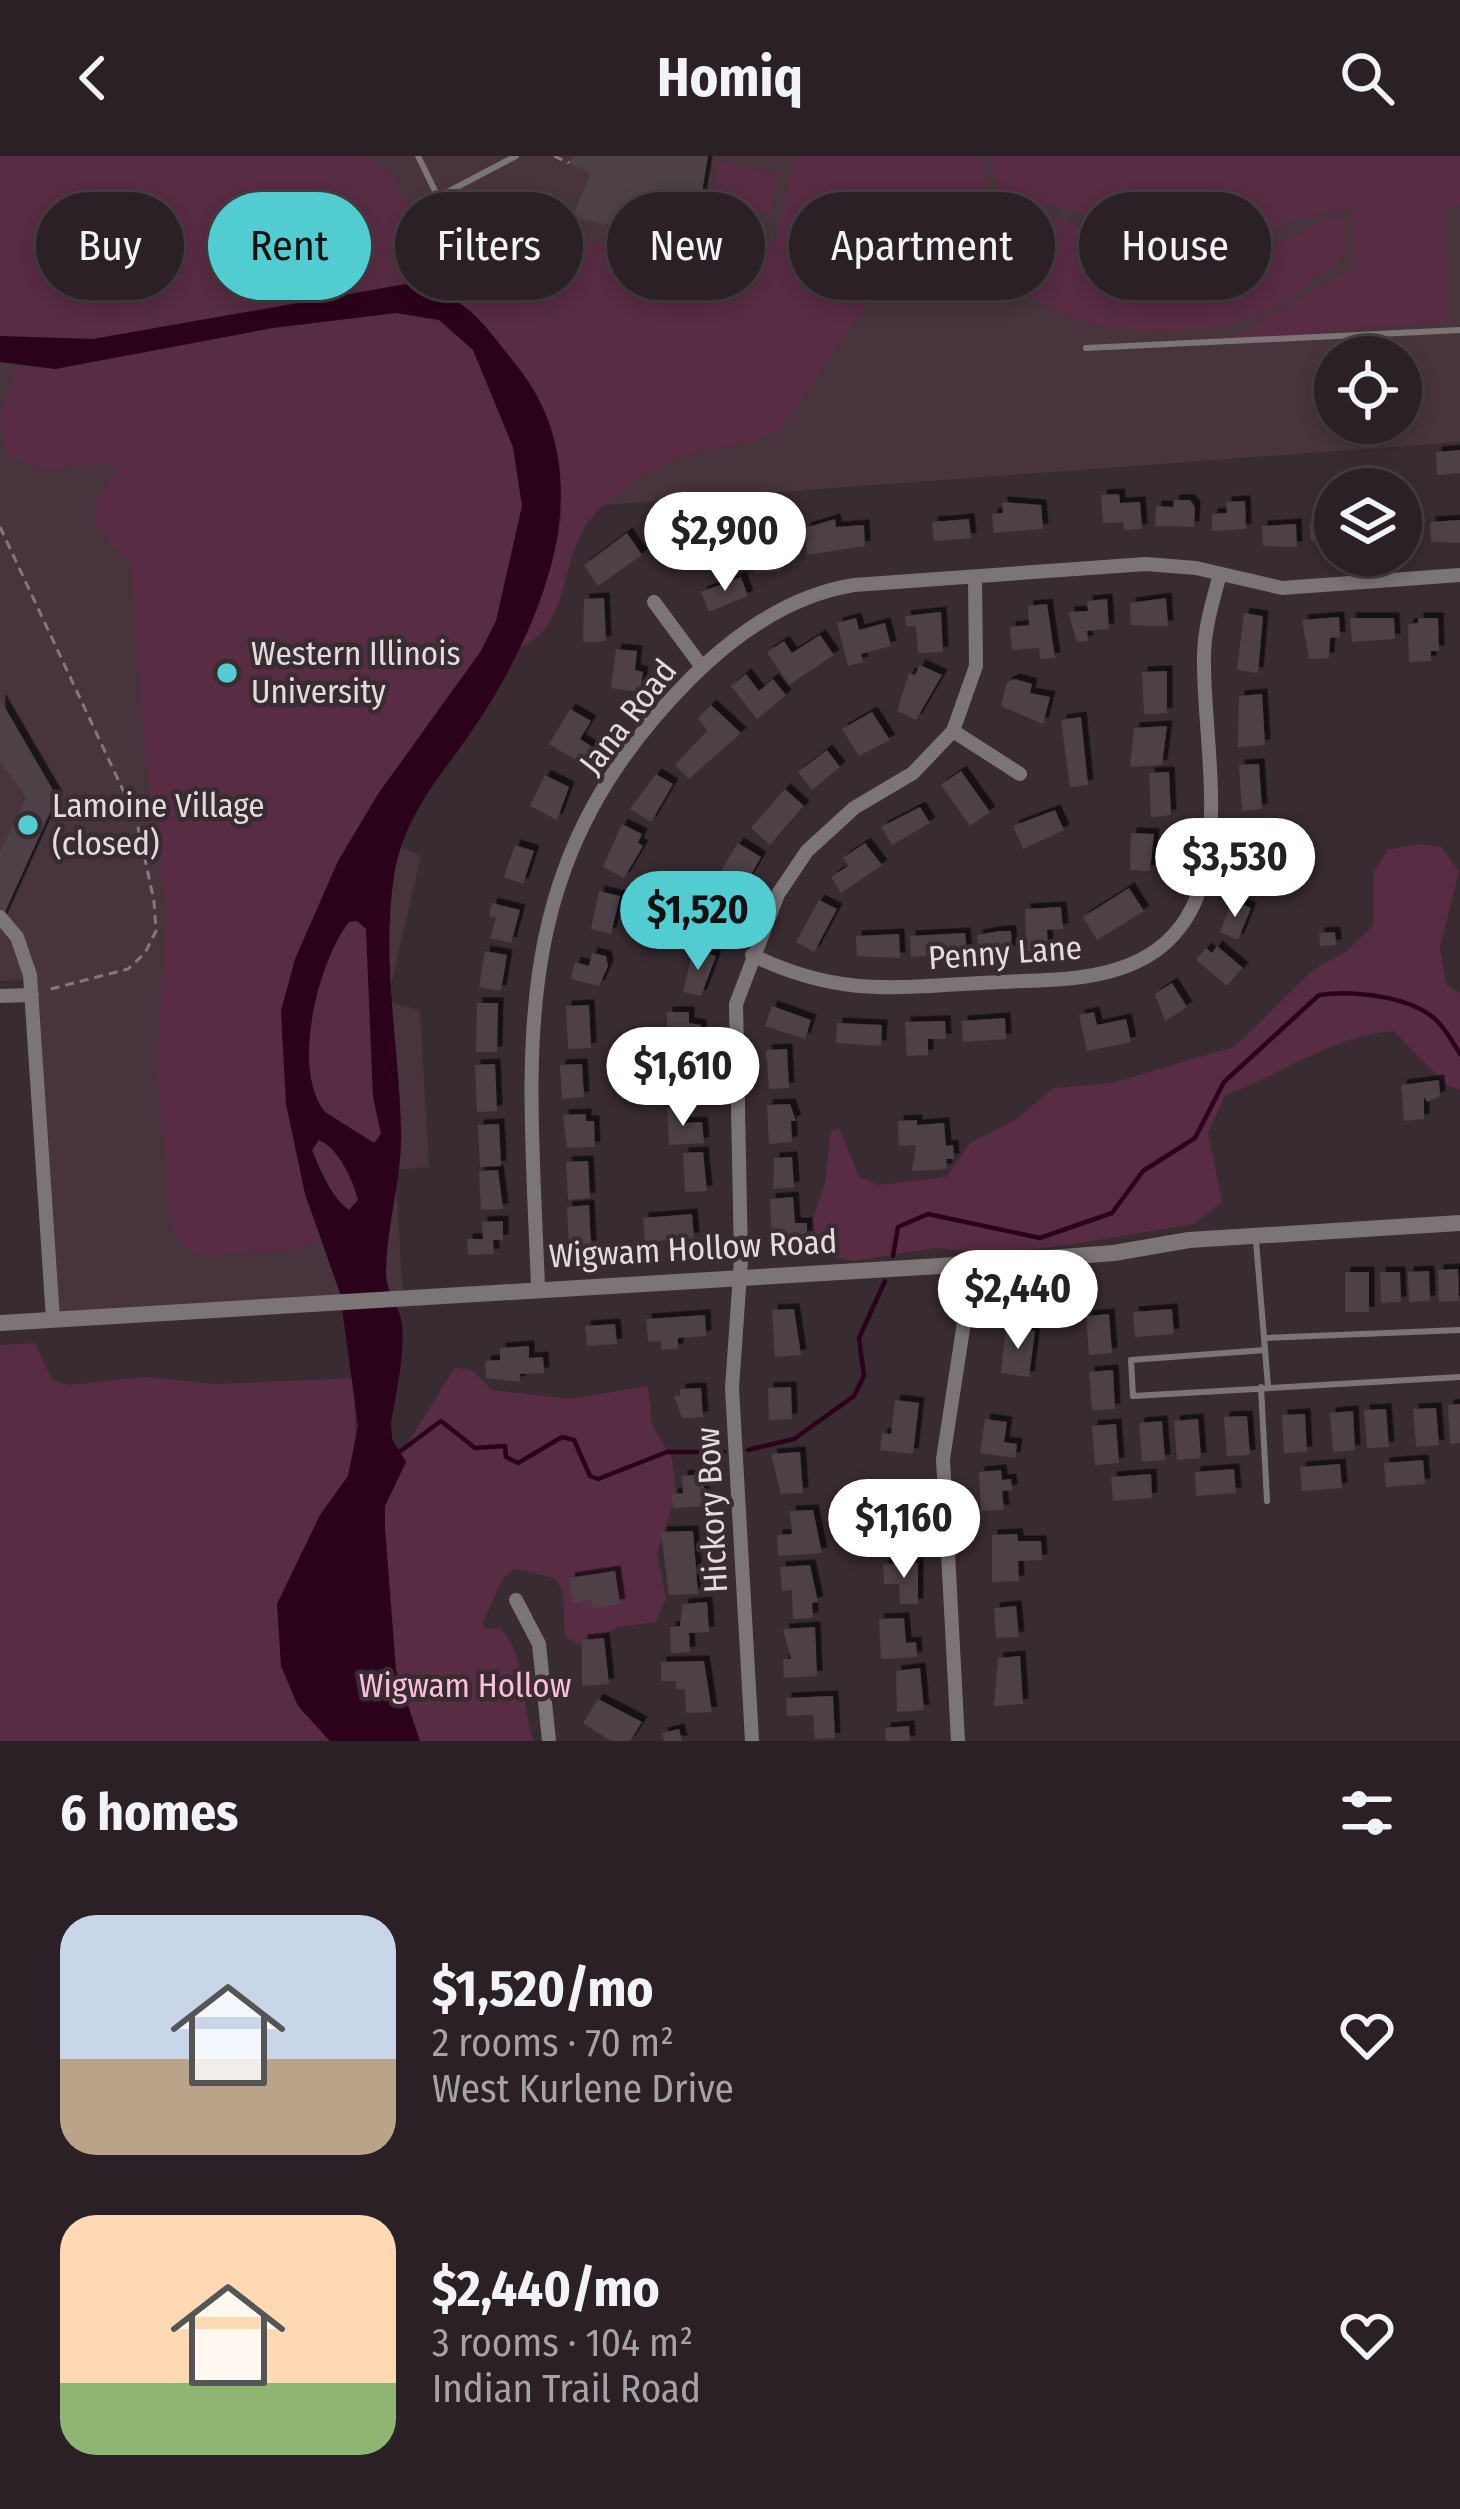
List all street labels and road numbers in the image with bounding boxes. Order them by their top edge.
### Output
street label: Jana Road [571,652,685,782]
street label: Penny Lane [927,928,1083,978]
street label: Wigwam Hollow Road [548,1221,838,1277]
street label: Hickory Bow [688,1426,736,1594]

